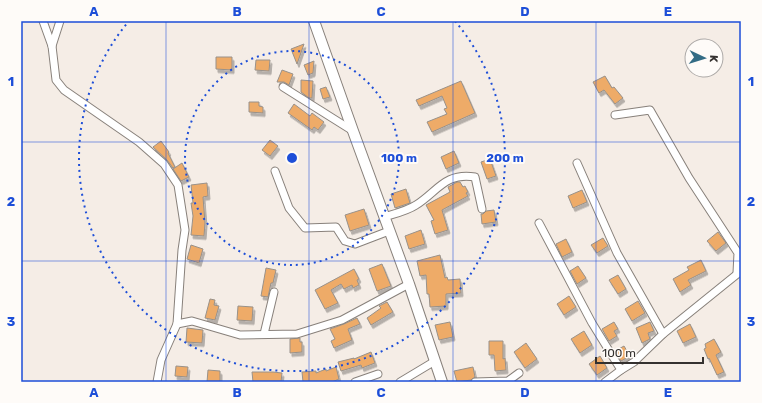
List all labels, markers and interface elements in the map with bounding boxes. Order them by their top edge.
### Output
text: A [89,4,99,19]
text: B [232,4,242,19]
text: C [376,4,386,19]
text: D [520,4,530,19]
text: E [664,4,672,19]
north arrow [684,38,724,78]
text: K [707,55,720,63]
text: 1 [8,74,14,89]
text: 1 [748,74,754,89]
centre of rings [285,151,299,165]
text: 100 m [381,151,417,165]
text: 200 m [486,151,524,165]
text: 2 [7,194,15,209]
text: 2 [747,194,755,209]
text: 3 [7,314,16,329]
text: 3 [747,314,756,329]
scale bar [596,339,703,365]
text: 100 m [602,346,636,360]
text: A [89,385,99,400]
text: B [232,385,242,400]
text: C [376,385,386,400]
text: D [520,385,530,400]
text: E [664,385,672,400]

